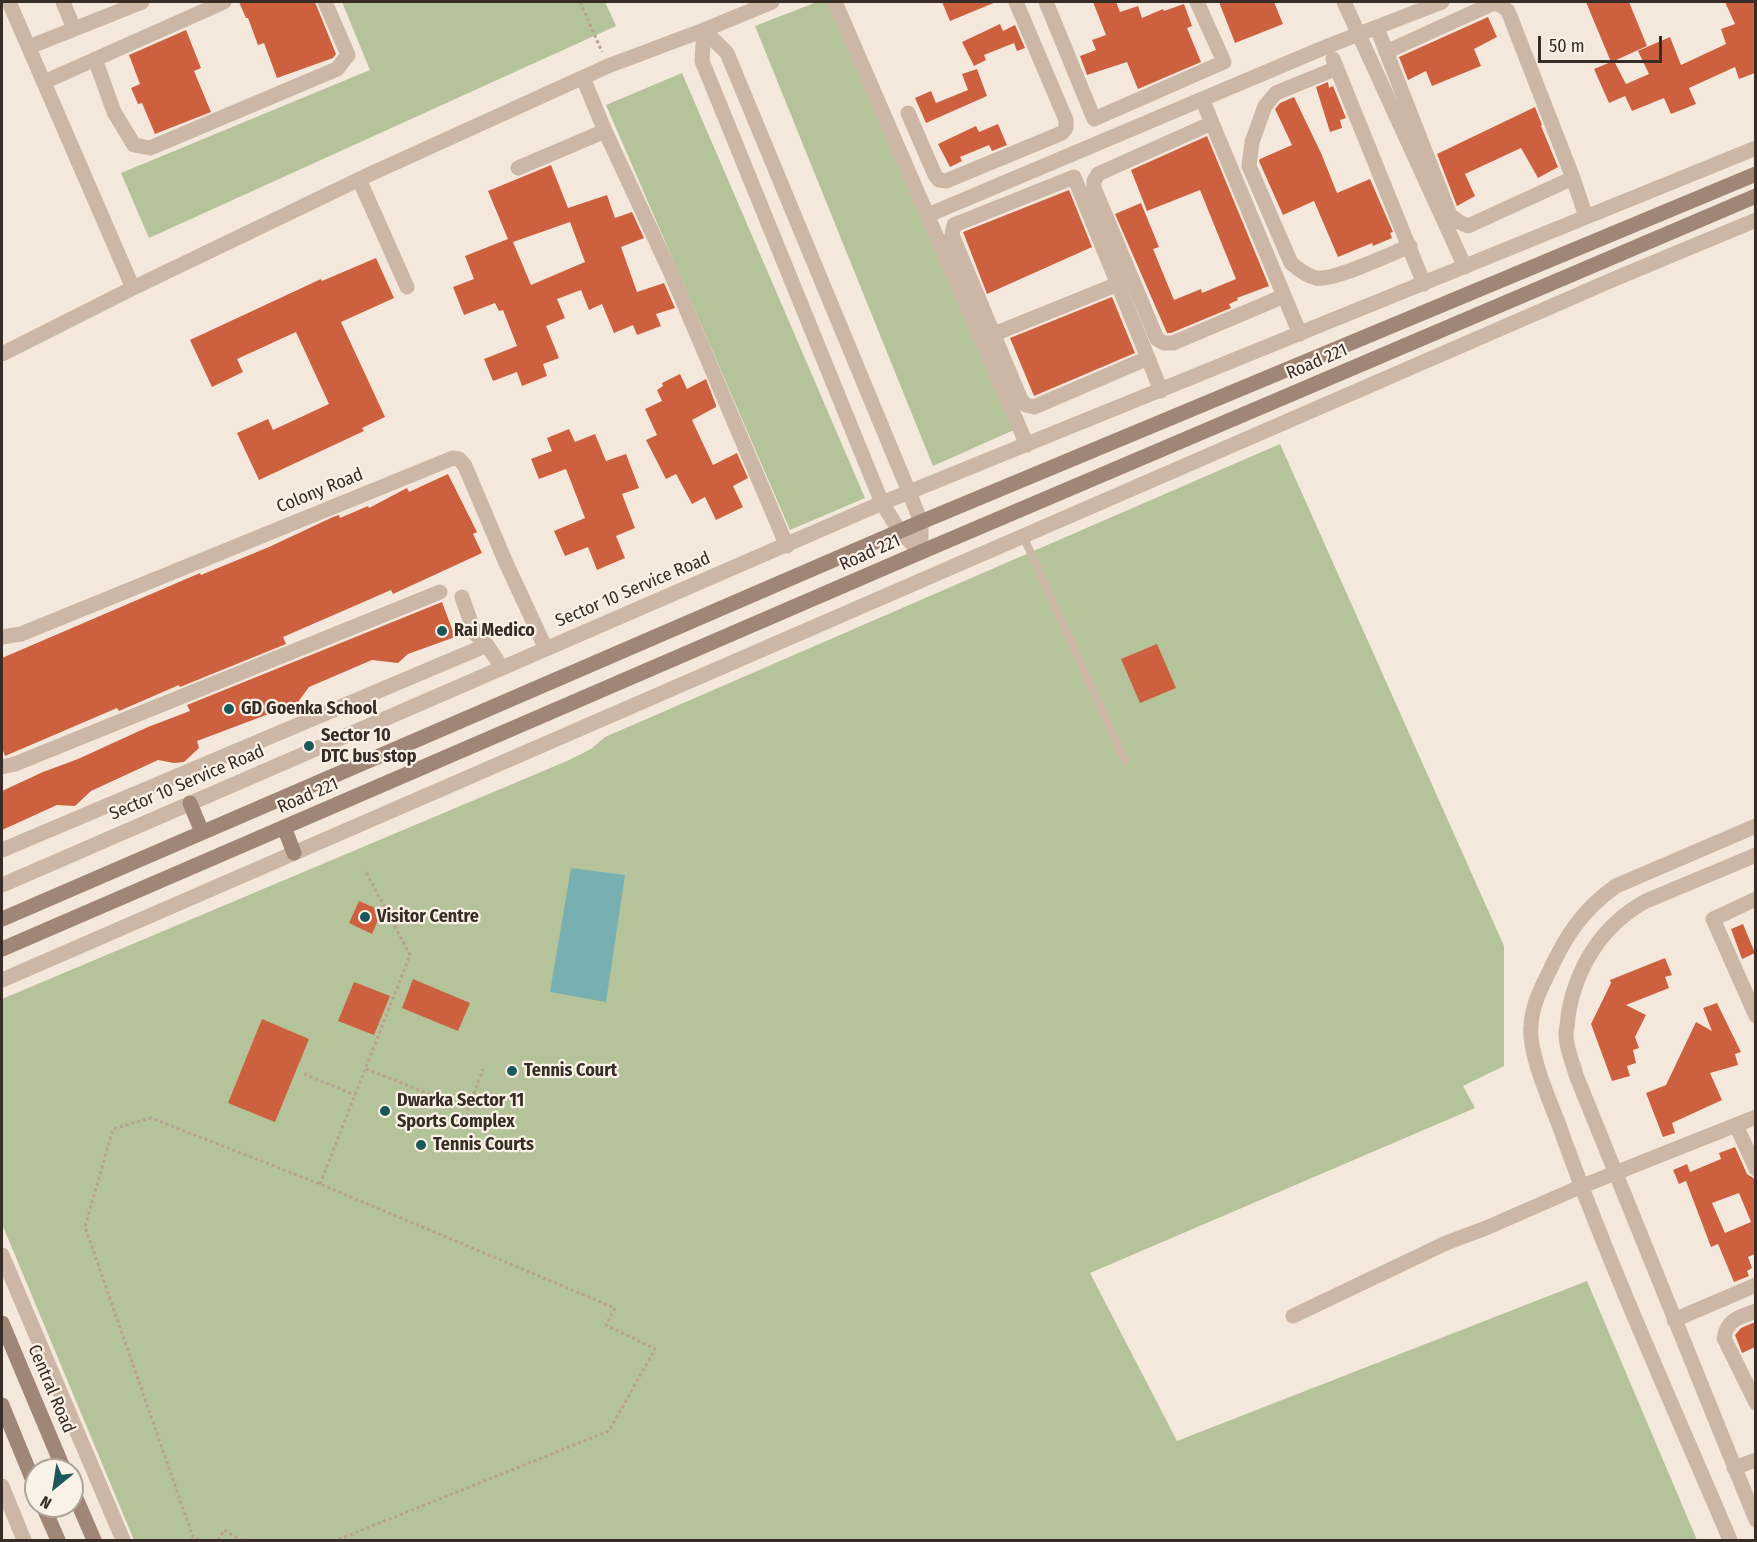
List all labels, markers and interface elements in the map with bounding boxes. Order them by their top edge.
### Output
scale bar [1541,24,1666,62]
text: 50 m [1549,35,1585,57]
street label: Road 221 [1283,340,1351,384]
street label: Colony Road [274,464,366,518]
street label: Road 221 [836,530,904,576]
street label: Sector 10 Service Road [552,548,714,632]
place label: Rai Medico [454,620,535,642]
marker: Rai Medico [435,624,449,638]
place label: GD Goenka School [241,698,377,720]
marker: GD Goenka School [222,702,236,716]
place label: Sector 10 DTC bus stop [321,725,416,768]
marker: Sector 10 DTC bus stop [302,739,316,753]
street label: Sector 10 Service Road [106,741,268,825]
street label: Road 221 [274,774,342,818]
place label: Visitor Centre [377,906,479,928]
marker: Visitor Centre [358,910,372,924]
place label: Tennis Court [524,1060,617,1082]
marker: Tennis Court [505,1064,519,1078]
place label: Dwarka Sector 11 Sports Complex [397,1090,524,1132]
marker: Dwarka Sector 11 Sports Complex [378,1104,392,1118]
place label: Tennis Courts [433,1134,534,1156]
marker: Tennis Courts [414,1138,428,1152]
street label: Central Road [23,1342,79,1436]
north arrow [24,1458,84,1518]
text: N [37,1492,55,1513]

